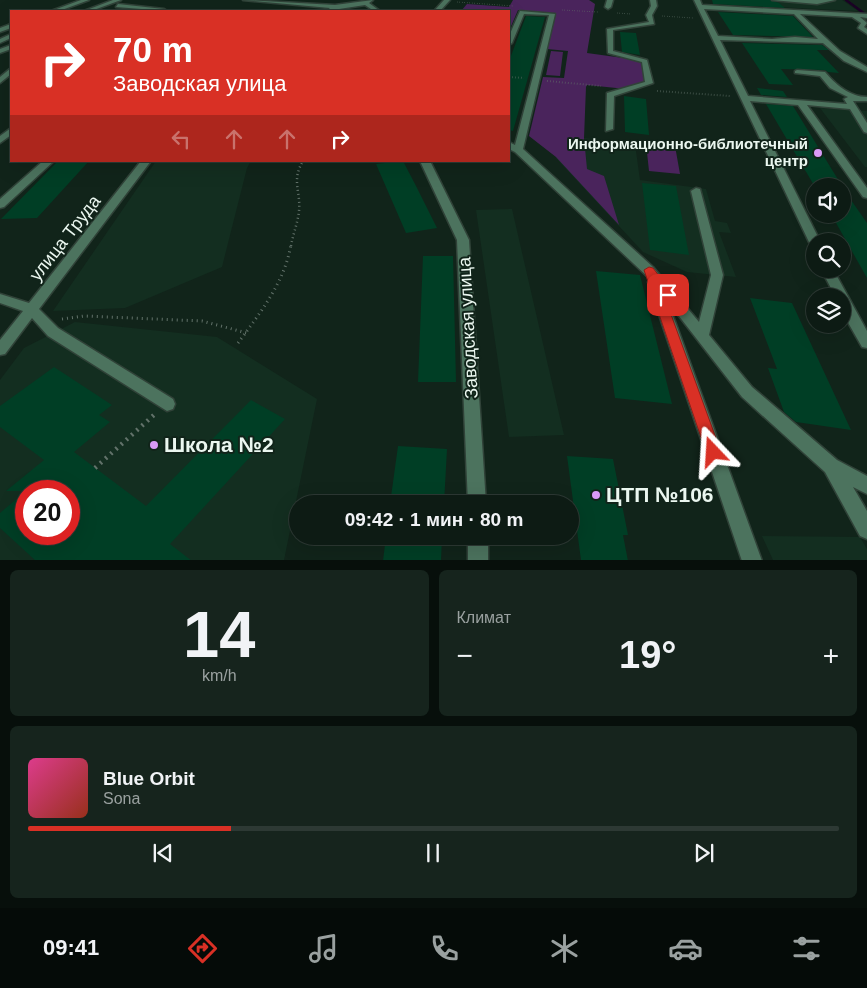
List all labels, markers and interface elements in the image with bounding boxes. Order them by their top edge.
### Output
icon: right [30,30,95,95]
text: 70 m [113,30,193,69]
text: Заводская улица [113,71,286,96]
icon: left [167,125,195,153]
icon: ahead [220,125,248,153]
icon: ahead [273,125,301,153]
icon: right [326,125,354,153]
place label: Информационно-библиотечный центр [568,135,808,169]
marker: Информационно-библиотечный центр [812,147,824,159]
map controls [806,178,851,333]
button: sound [806,178,851,223]
street label: улица Труда [25,190,105,285]
button: search [806,233,851,278]
street label: Заводская улица [454,256,482,399]
pin [647,274,689,316]
icon: arrive [654,281,682,309]
button: layers [806,288,851,333]
position arrow [686,425,738,477]
place label: Школа №2 [164,433,274,456]
marker: Школа №2 [148,439,160,451]
speed limit sign: 20 [15,480,80,545]
place label: ЦТП №106 [606,483,714,506]
marker: ЦТП №106 [590,489,602,501]
text: 09:42 · 1 мин · 80 m [345,509,523,530]
text: 14 [183,598,255,671]
text: Климат [457,609,511,626]
text: 19° [619,634,676,676]
text: − [457,640,473,671]
text: + [823,640,839,671]
text: km/h [202,667,237,684]
text: Blue Orbit [103,768,195,789]
text: Sona [103,790,140,807]
icon: previous [149,839,177,867]
icon: pause [419,839,447,867]
icon: next [690,839,718,867]
icon: directions [185,931,220,966]
icon: music [306,931,341,966]
icon: phone [427,931,462,966]
icon: climate [547,931,582,966]
icon: car [668,931,703,966]
icon: filters [789,931,824,966]
text: 09:41 [43,935,99,960]

